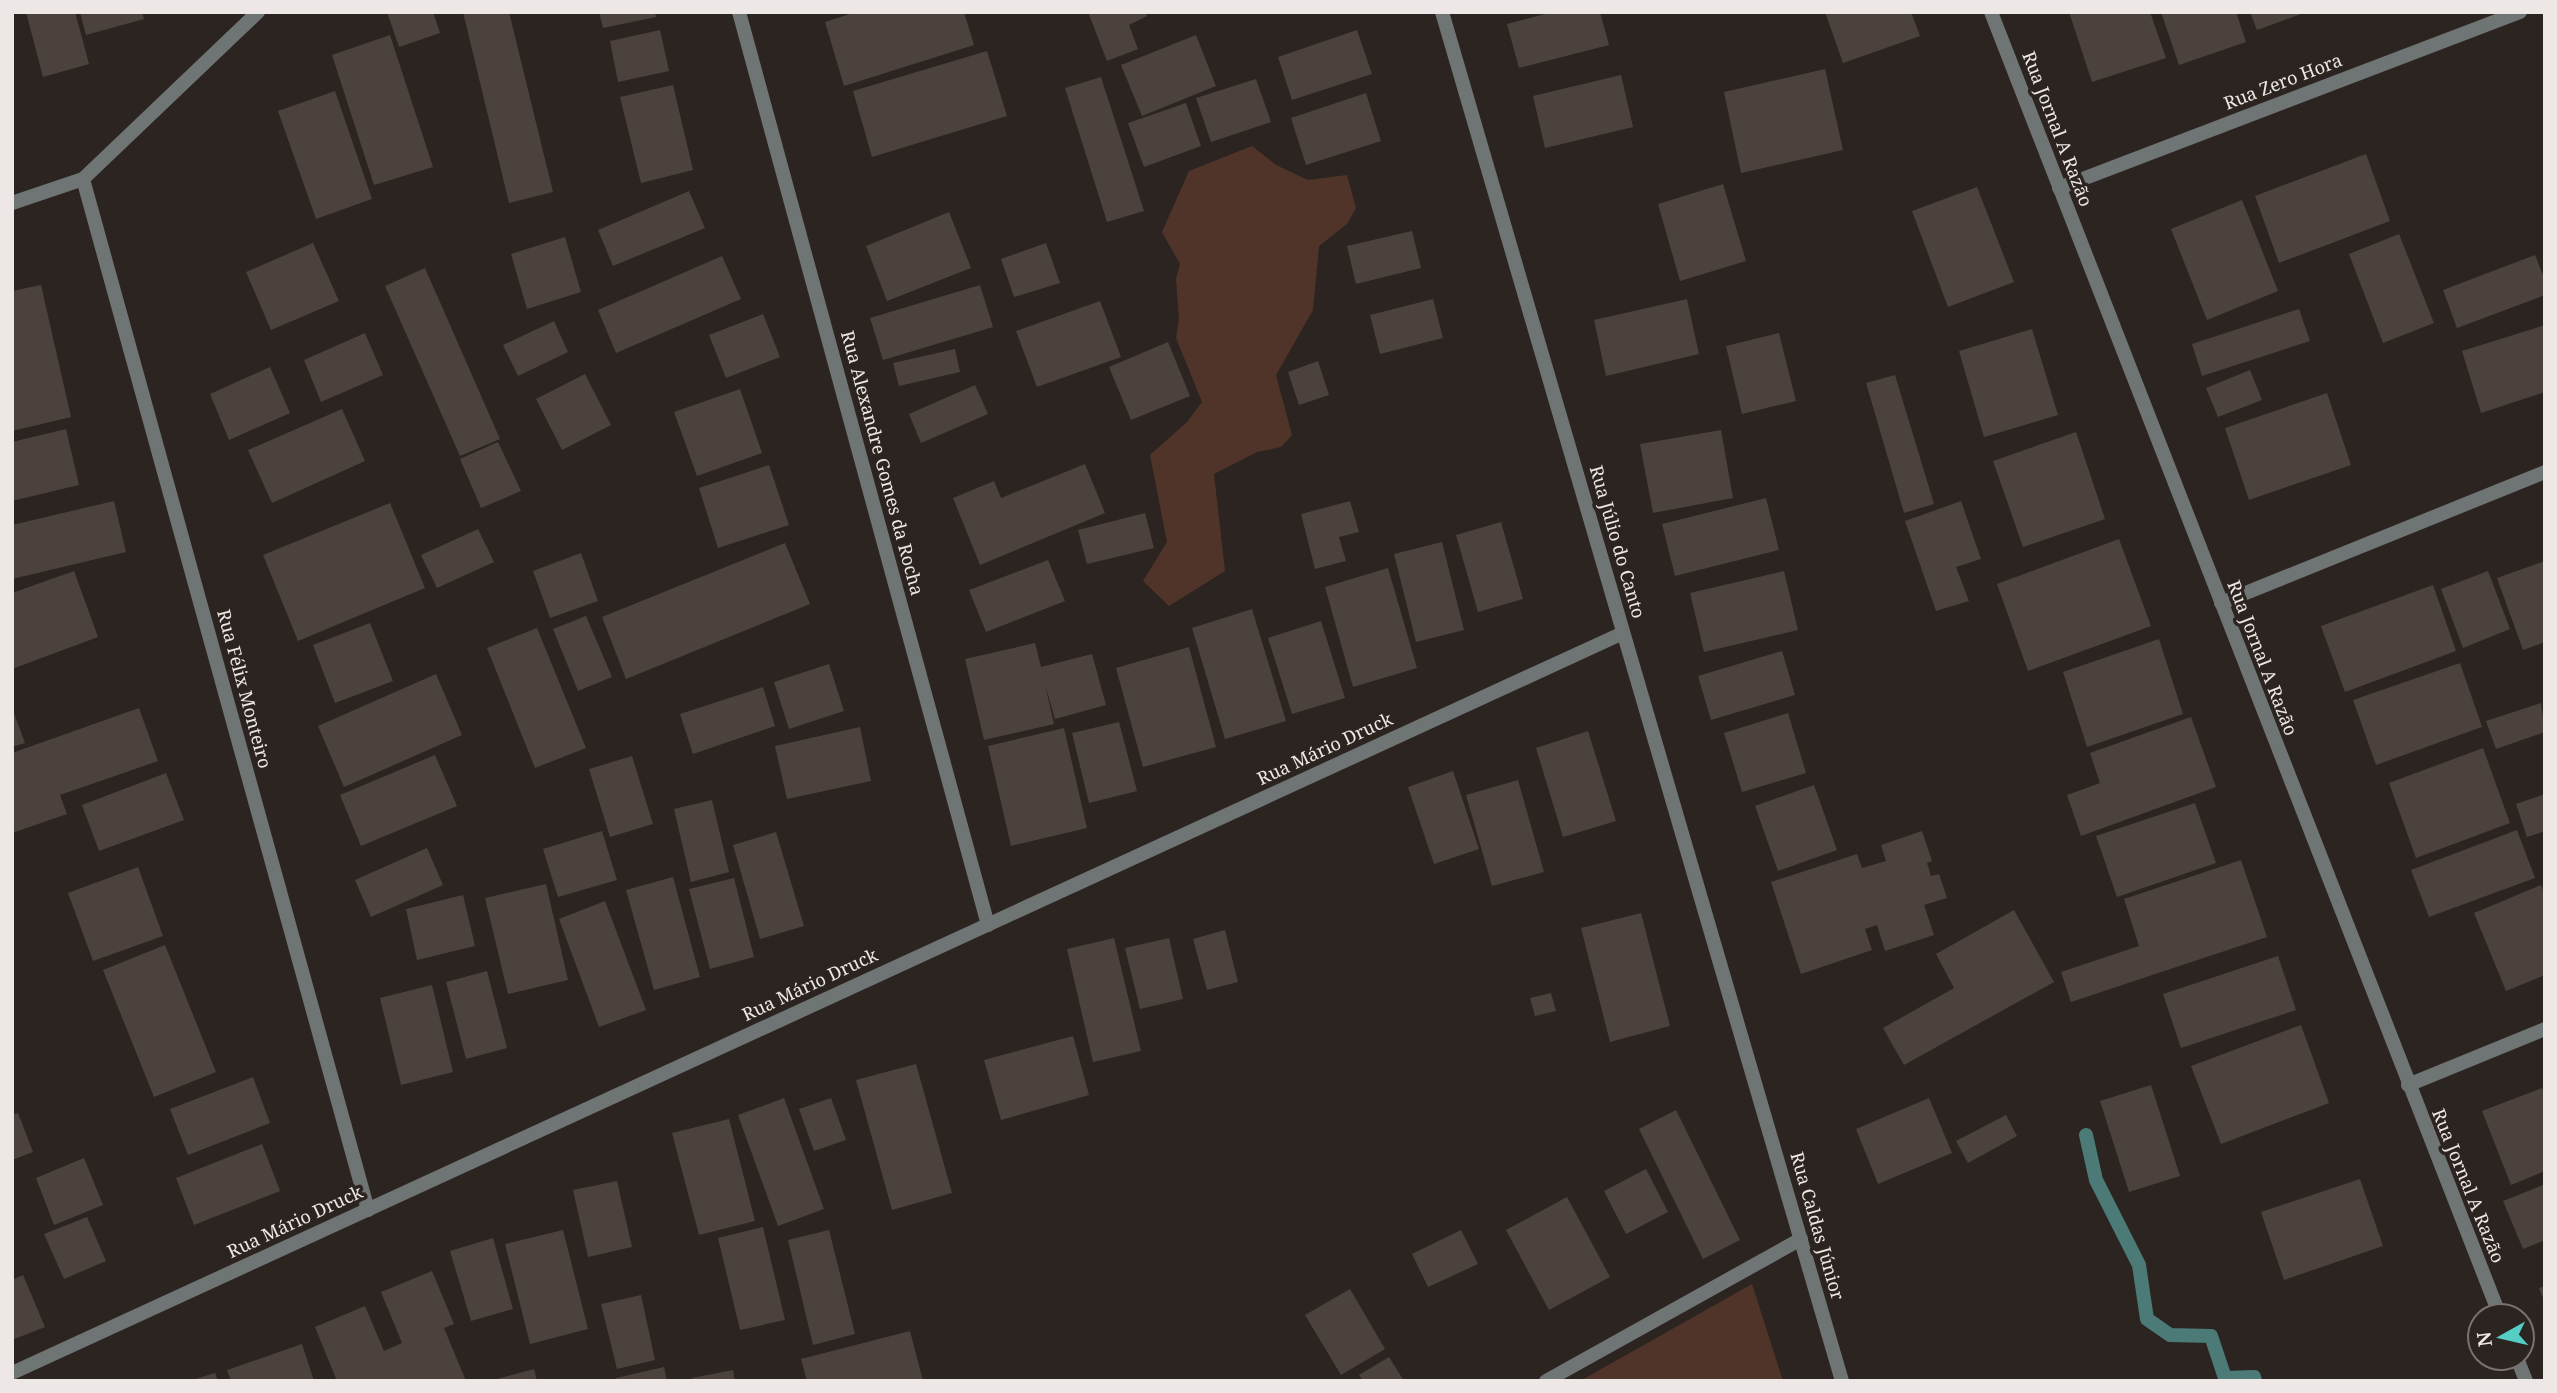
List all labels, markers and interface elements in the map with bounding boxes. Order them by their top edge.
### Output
street label: Rua Jornal A Razão [2017,48,2099,210]
street label: Rua Zero Hora [2220,48,2345,115]
street label: Rua Alexandre Gomes da Rocha [836,328,930,598]
street label: Rua Júlio do Canto [1585,462,1651,621]
street label: Rua Jornal A Razão [2222,577,2304,739]
street label: Rua Félix Monteiro [212,607,278,771]
street label: Rua Mário Druck [1253,706,1397,790]
street label: Rua Mário Druck [738,942,882,1026]
street label: Rua Jornal A Razão [2427,1105,2511,1266]
street label: Rua Caldas Júnior [1785,1149,1851,1303]
street label: Rua Mário Druck [223,1179,367,1263]
north arrow [2466,1302,2536,1372]
text: N [2470,1330,2498,1349]

